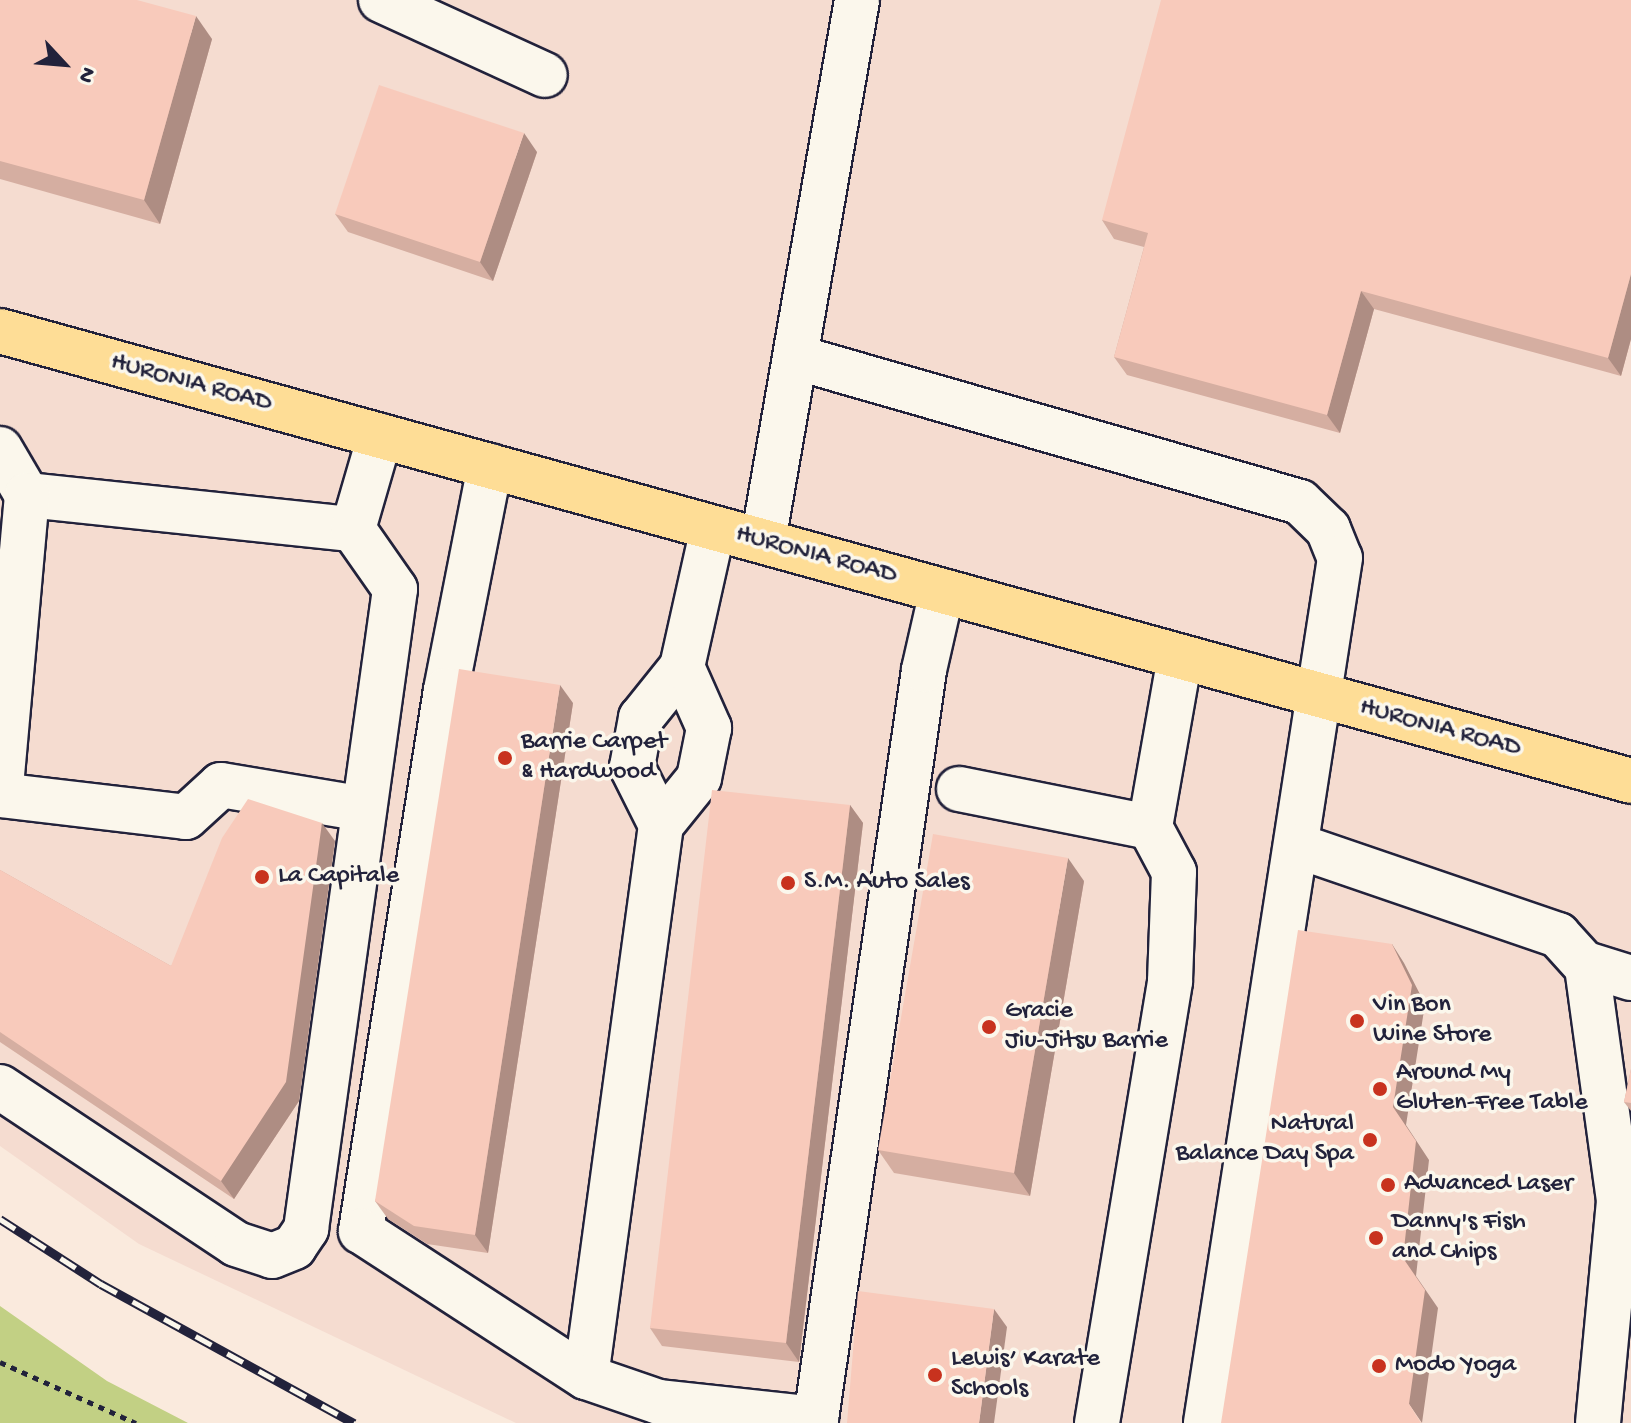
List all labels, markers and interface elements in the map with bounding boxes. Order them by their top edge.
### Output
north arrow [24,24,104,104]
text: N [71,62,100,87]
street label: HURONIA ROAD [107,348,275,420]
street label: HURONIA ROAD [732,520,900,592]
street label: HURONIA ROAD [1356,693,1524,765]
place label: Barrie Carpet & Hardwood [521,727,667,788]
marker: Barrie Carpet & Hardwood [496,749,514,767]
place label: La Capitale [278,861,399,893]
place label: S.M. Auto Sales [804,867,970,899]
marker: La Capitale [253,868,271,886]
marker: S.M. Auto Sales [779,874,797,892]
place label: Vin Bon Wine Store [1373,990,1491,1052]
place label: Gracie Jiu-Jitsu Barrie [1005,996,1168,1058]
marker: Vin Bon Wine Store [1348,1012,1366,1030]
marker: Gracie Jiu-Jitsu Barrie [980,1018,998,1036]
place label: Around My Gluten-Free Table [1396,1058,1588,1120]
marker: Around My Gluten-Free Table [1371,1080,1389,1098]
place label: Natural Balance Day Spa [1176,1109,1354,1170]
marker: Natural Balance Day Spa [1361,1131,1379,1149]
place label: Advanced Laser [1404,1169,1573,1201]
marker: Advanced Laser [1379,1176,1397,1194]
place label: Danny's Fish and Chips [1392,1207,1526,1268]
marker: Danny's Fish and Chips [1367,1229,1385,1247]
place label: Lewis’ Karate Schools [951,1344,1100,1406]
place label: Modo Yoga [1395,1350,1516,1382]
marker: Modo Yoga [1370,1357,1388,1375]
marker: Lewis’ Karate Schools [926,1366,944,1384]

